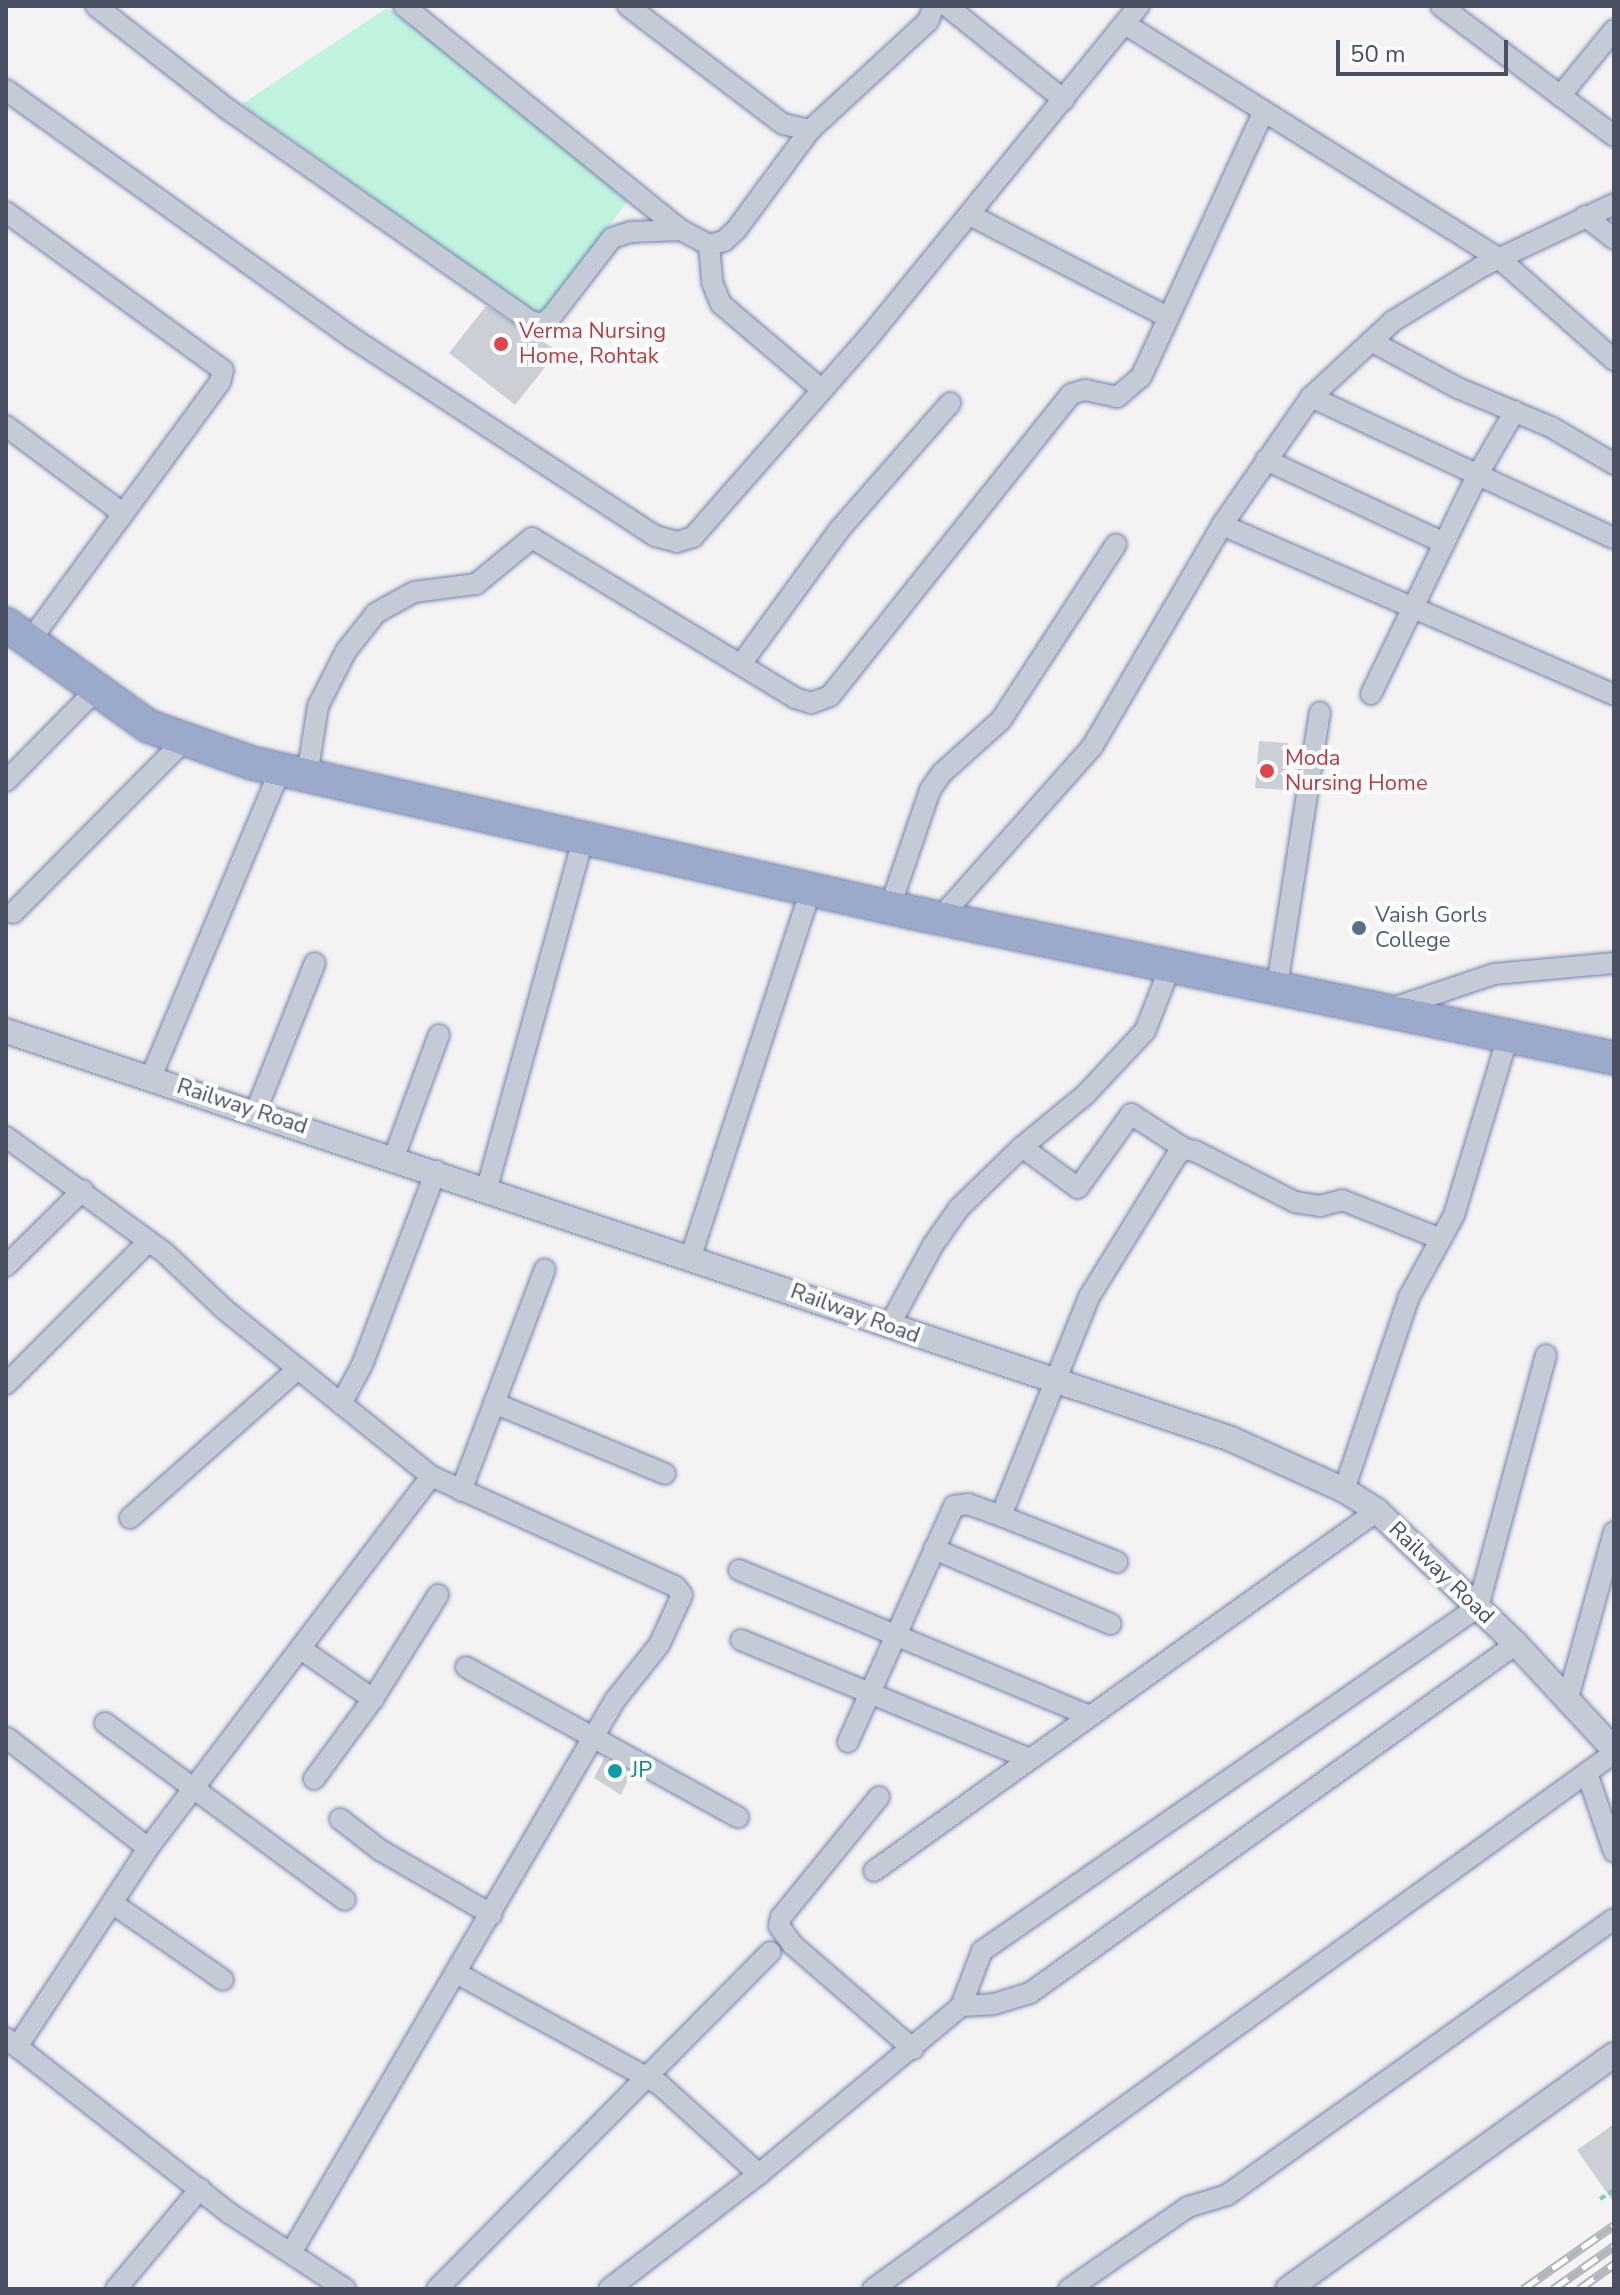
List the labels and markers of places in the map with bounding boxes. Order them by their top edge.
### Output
place label: Verma Nursing Home, Rohtak [519,318,666,370]
marker: Verma Nursing Home, Rohtak [490,333,512,355]
place label: Moda Nursing Home [1285,745,1428,796]
marker: Moda Nursing Home [1256,760,1278,782]
place label: Vaish Gorls College [1375,902,1487,954]
marker: Vaish Gorls College [1350,919,1368,937]
place label: JP [631,1758,652,1784]
marker: JP [606,1762,624,1780]

